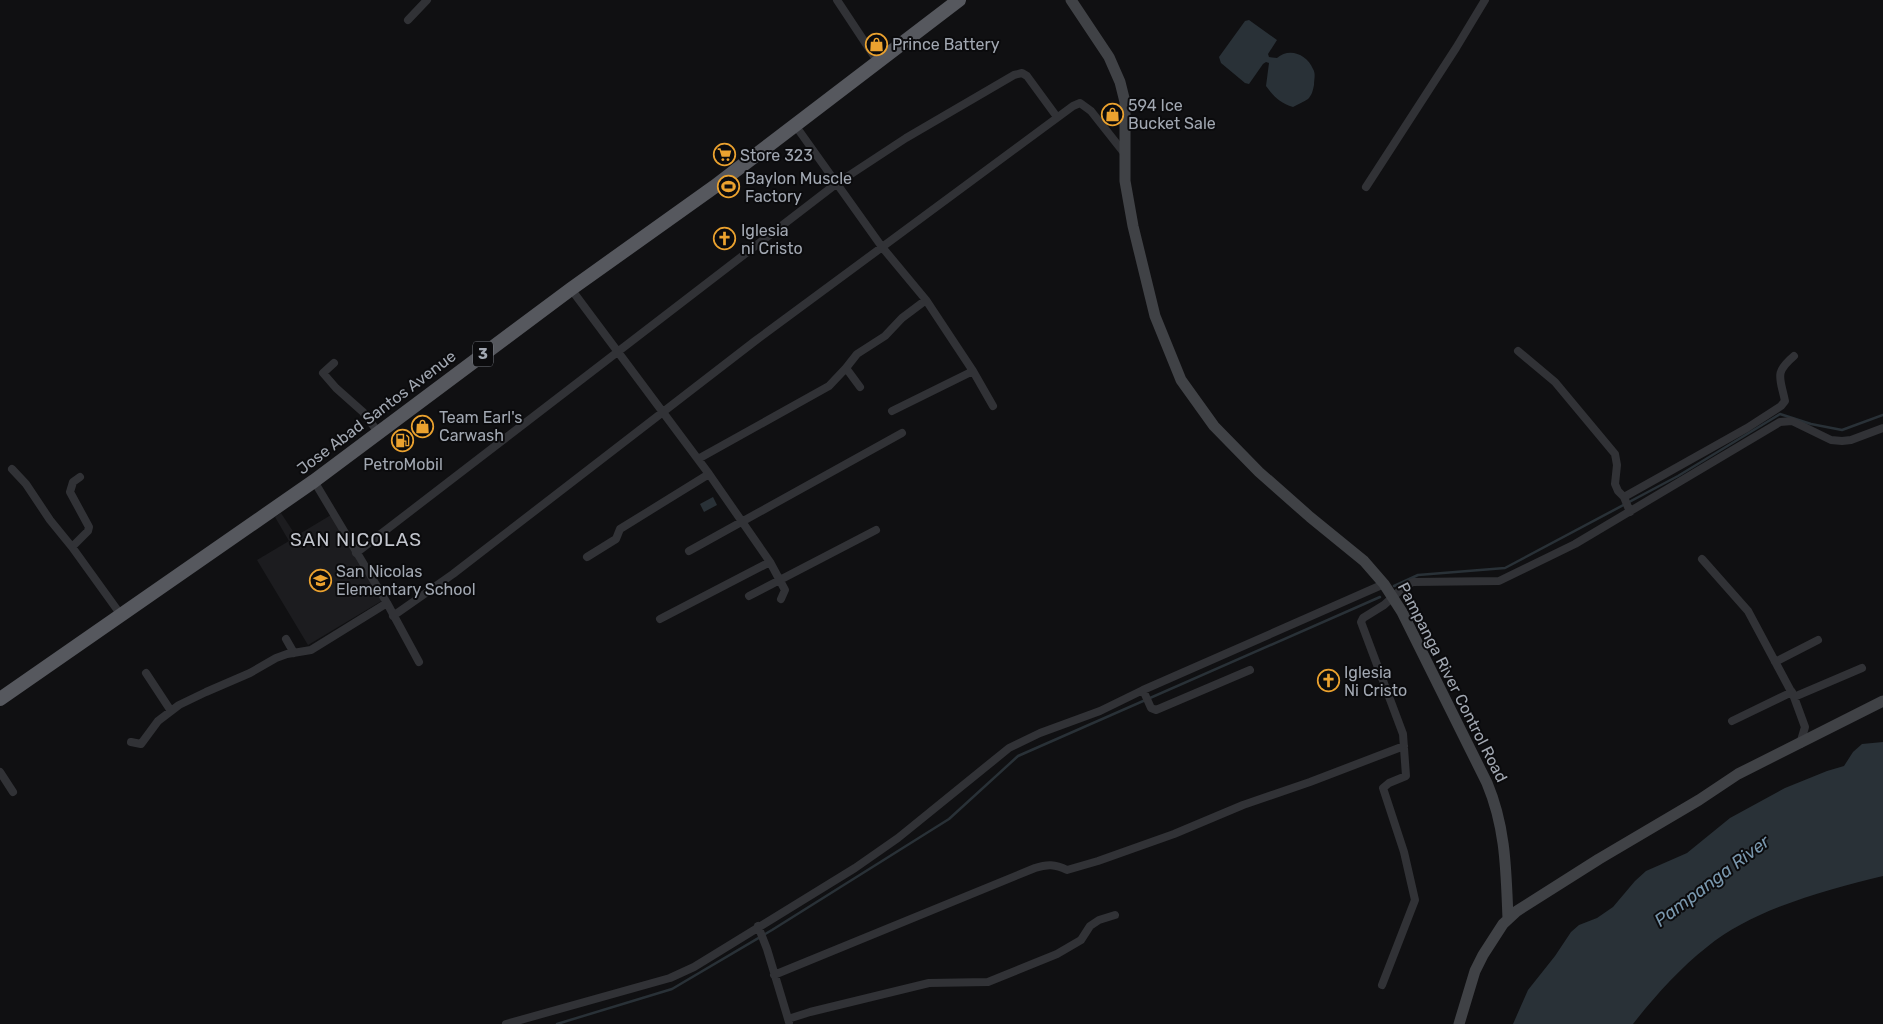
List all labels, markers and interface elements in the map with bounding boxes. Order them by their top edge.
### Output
shop icon: Prince Battery [864,32,888,56]
place label: Prince Battery [892,35,1000,54]
place label: 594 Ice Bucket Sale [1128,96,1216,133]
shop icon: 594 Ice Bucket Sale [1100,102,1124,126]
supermarket icon: Store 323 [712,143,736,167]
place label: Store 323 [740,146,813,165]
place label: Baylon Muscle Factory [745,169,852,206]
sports icon: Baylon Muscle Factory [717,175,741,199]
place label: Iglesia ni Cristo [741,221,803,258]
church icon: Iglesia ni Cristo [713,227,737,251]
road number: 3 [473,342,493,366]
street label: Jose Abad Santos Avenue [293,346,459,478]
place label: Team Earl's Carwash [439,408,522,445]
shop icon: Team Earl's Carwash [411,414,435,438]
fuel station icon: PetroMobil [391,428,415,452]
place label: PetroMobil [363,455,443,474]
district label: SAN NICOLAS [290,528,422,551]
place label: San Nicolas Elementary School [336,562,476,599]
school or university icon: San Nicolas Elementary School [308,568,332,592]
street label: Pampanga River Control Road [1394,579,1511,785]
place label: Iglesia Ni Cristo [1344,663,1407,700]
church icon: Iglesia Ni Cristo [1316,669,1340,693]
water label: Pampanga River [1650,830,1775,932]

